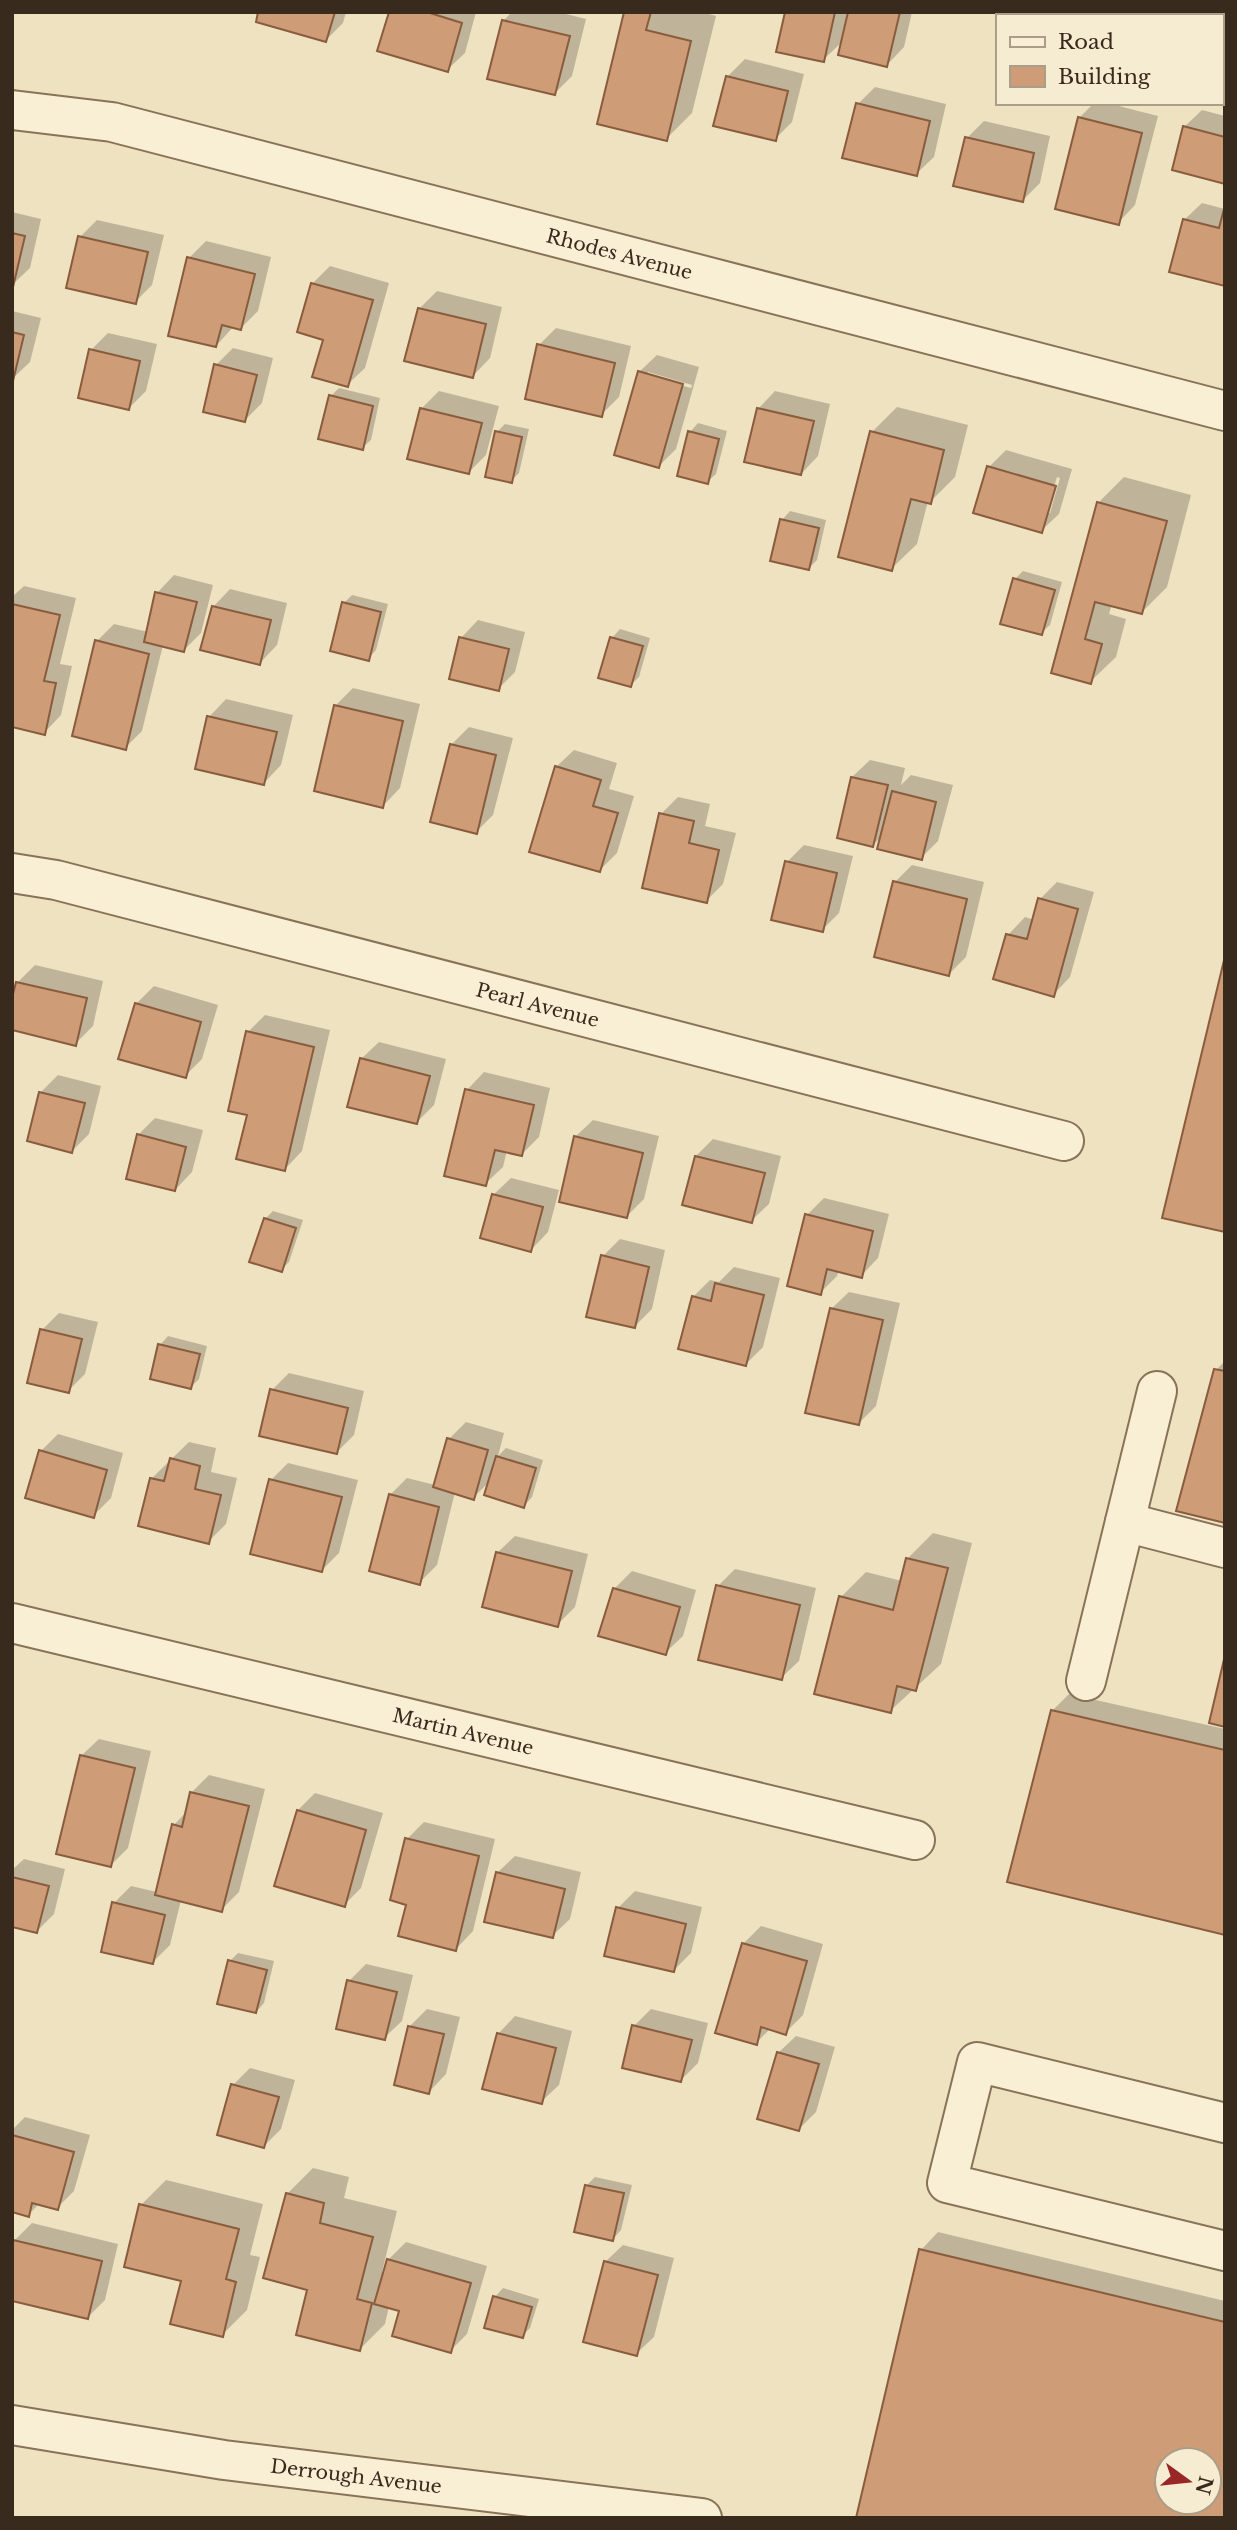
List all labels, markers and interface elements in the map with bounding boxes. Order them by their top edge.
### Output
legend [996,14,1223,105]
text: Road [1058,29,1114,55]
text: Building [1058,64,1151,90]
street label: Rhodes Avenue [544,224,695,284]
street label: Pearl Avenue [473,978,601,1032]
street label: Martin Avenue [390,1704,536,1760]
north arrow [1153,2446,1223,2516]
street label: Derrough Avenue [269,2455,443,2498]
text: N [1190,2474,1217,2497]

